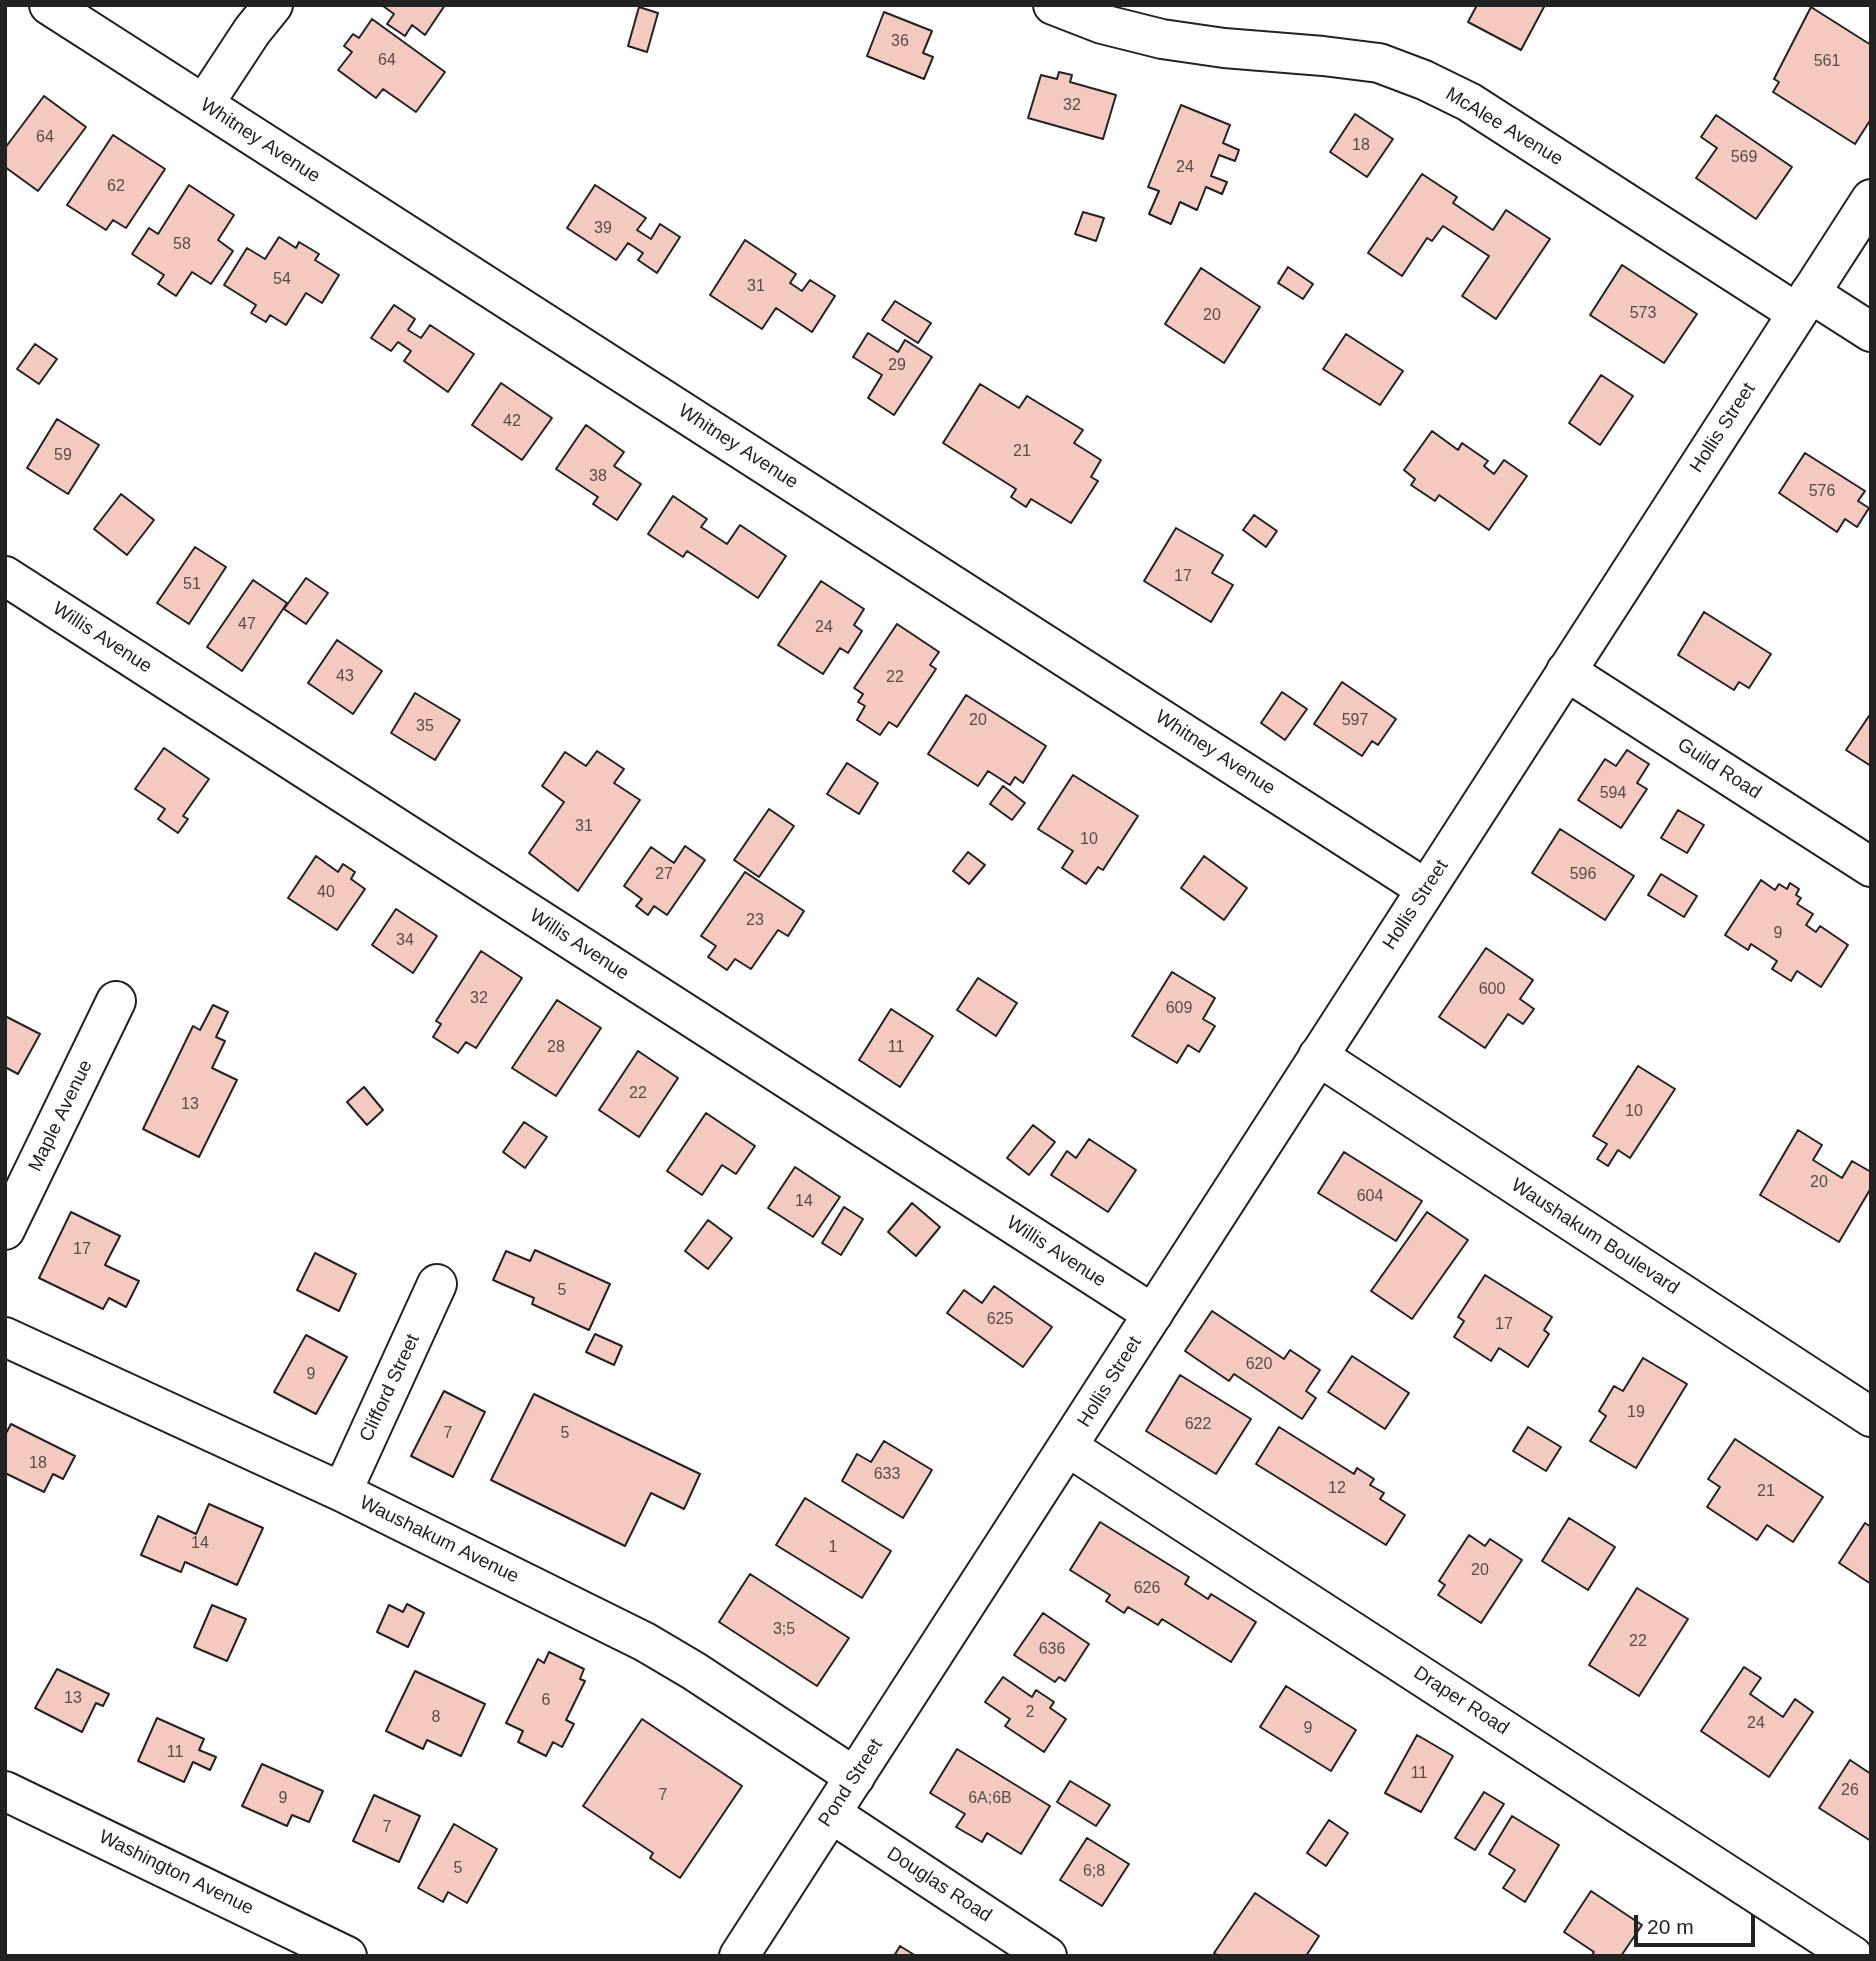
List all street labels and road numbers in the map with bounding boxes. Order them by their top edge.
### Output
street label: McAlee Avenue [1441,83,1567,171]
street label: Whitney Avenue [196,94,324,188]
street label: Hollis Street [1686,379,1760,477]
street label: Whitney Avenue [674,400,802,494]
street label: Willis Avenue [48,597,156,679]
street label: Whitney Avenue [1151,706,1279,800]
street label: Guild Road [1673,734,1765,804]
street label: Hollis Street [1379,856,1453,954]
street label: Willis Avenue [525,904,633,986]
street label: Maple Avenue [24,1057,98,1175]
street label: Waushakum Boulevard [1507,1174,1683,1300]
street label: Willis Avenue [1002,1211,1110,1293]
street label: Clifford Street [355,1331,425,1445]
street label: Hollis Street [1073,1333,1147,1431]
street label: Waushakum Avenue [356,1492,522,1588]
street label: Draper Road [1409,1662,1513,1740]
street label: Pond Street [814,1735,888,1831]
street label: Washington Avenue [95,1826,257,1920]
street label: Douglas Road [882,1843,996,1927]

